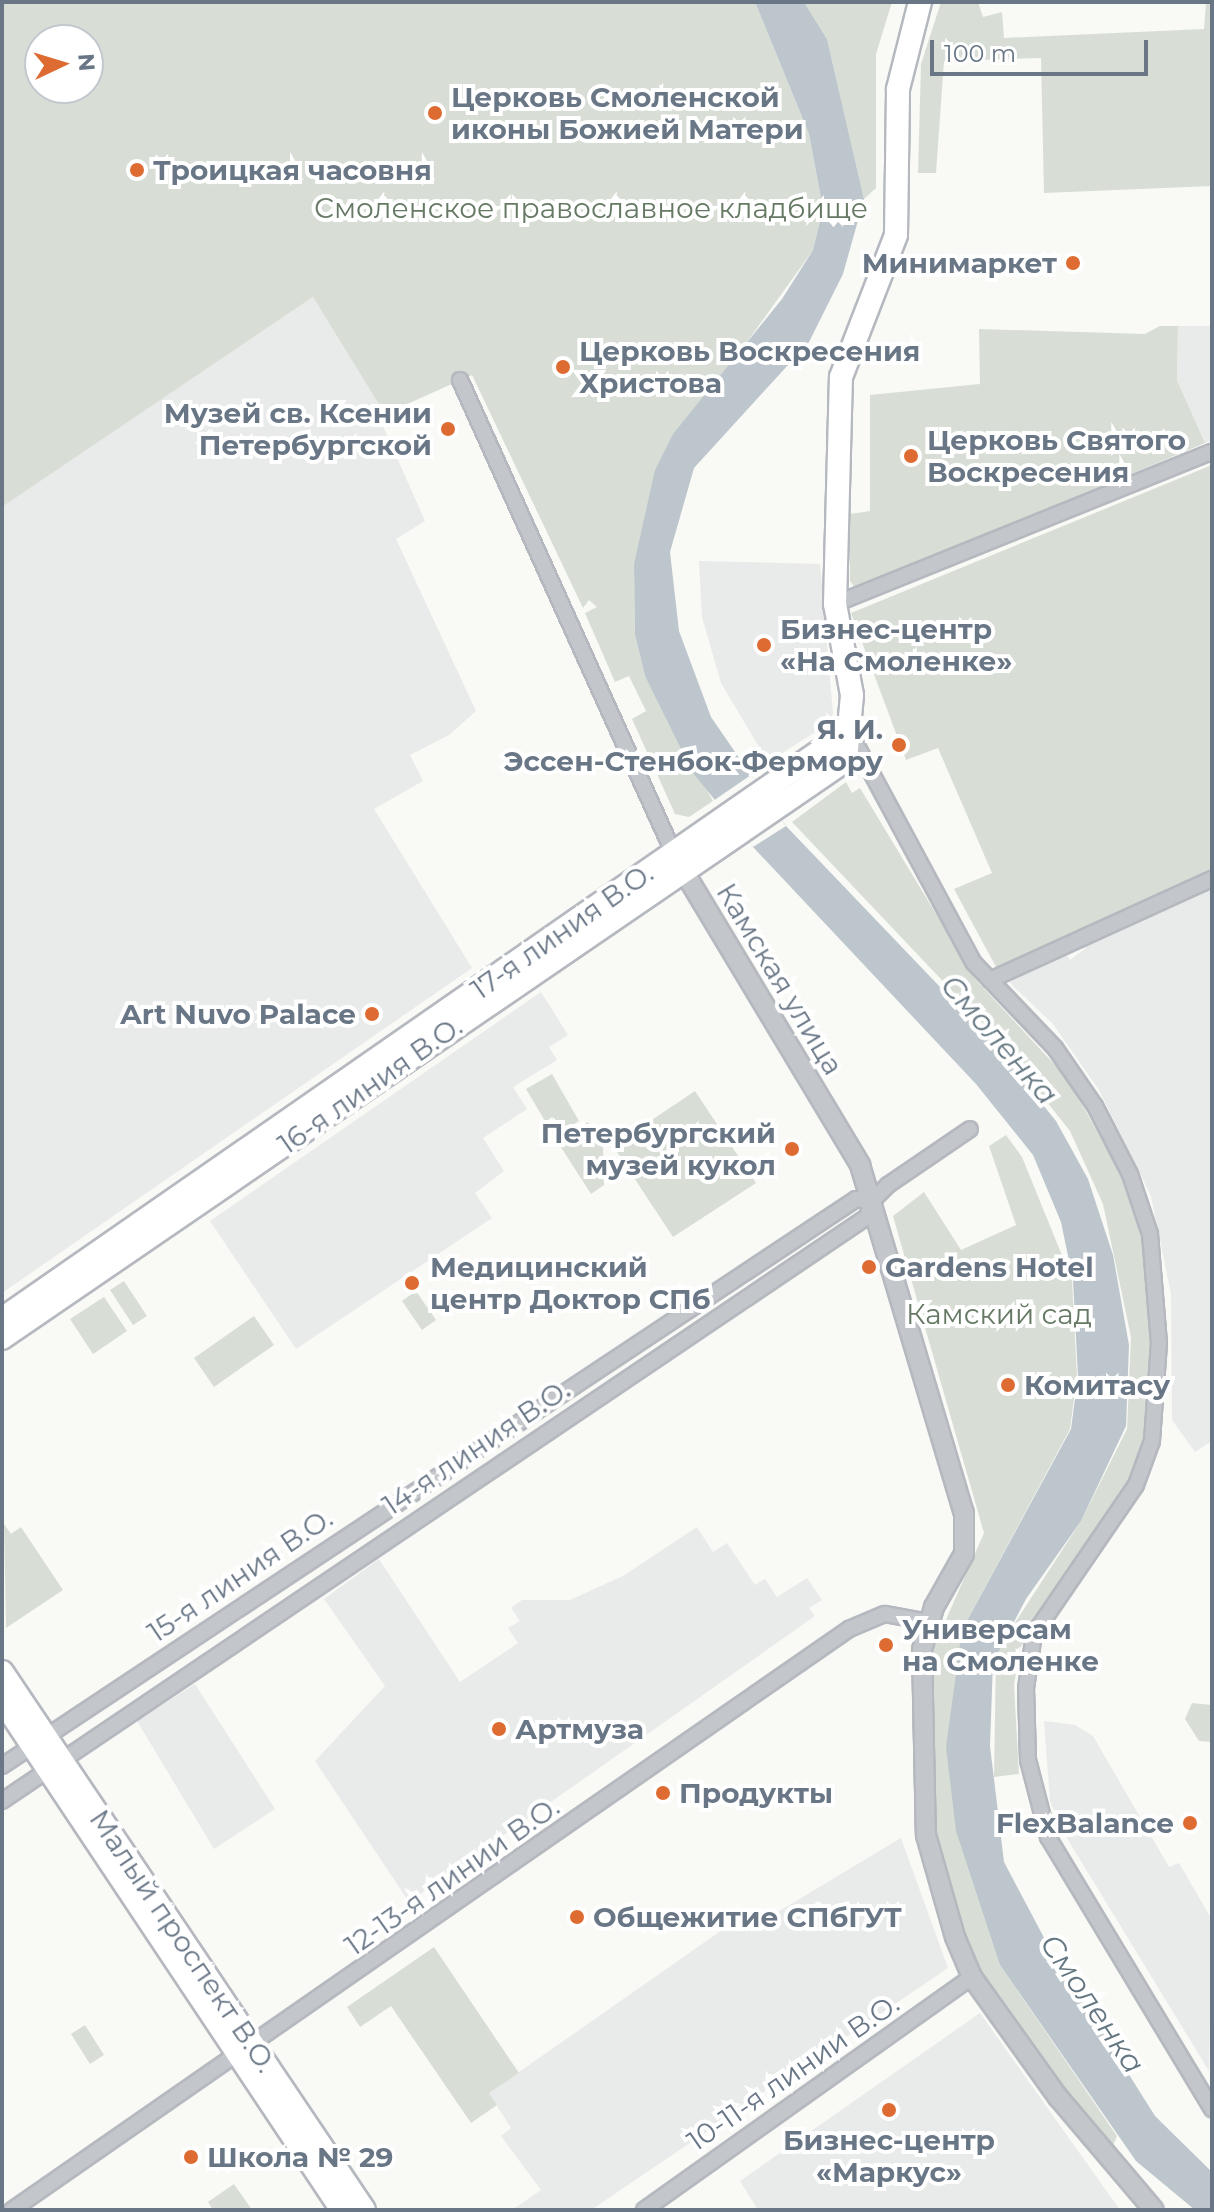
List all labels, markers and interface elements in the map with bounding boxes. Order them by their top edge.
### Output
north arrow [24,24,104,104]
scale bar [934,24,1152,74]
text: 100 m [944,39,1016,68]
text: N [72,53,101,72]
place label: Церковь Смоленской иконы Божией Матери [451,80,804,146]
marker: Церковь Смоленской иконы Божией Матери [426,104,444,122]
place label: Троицкая часовня [153,153,432,187]
marker: Троицкая часовня [128,161,146,179]
park label: Смоленское православное кладбище [314,191,868,225]
place label: Минимаркет [862,246,1057,280]
marker: Минимаркет [1064,254,1082,272]
place label: Церковь Воскресения Христова [579,334,920,400]
marker: Церковь Воскресения Христова [554,358,572,376]
place label: Музей св. Ксении Петербургской [164,396,432,462]
marker: Музей св. Ксении Петербургской [439,420,457,438]
place label: Церковь Святого Воскресения [927,423,1186,489]
marker: Церковь Святого Воскресения [902,447,920,465]
place label: Бизнес-центр «На Смоленке» [780,612,1012,678]
marker: Бизнес-центр «На Смоленке» [755,636,773,654]
place label: Я. И. Эссен-Стенбок-Фермору [504,712,883,778]
marker: Я. И. Эссен-Стенбок-Фермору [890,736,908,754]
street label: 17-я линия В.О. [464,856,660,1006]
street label: Камская улица [710,877,850,1081]
water label: Смоленка [933,968,1065,1112]
place label: Art Nuvo Palace [120,997,356,1031]
marker: Art Nuvo Palace [363,1005,381,1023]
street label: 16-я линия В.О. [272,1009,468,1161]
place label: Петербургский музей кукол [541,1116,776,1182]
marker: Петербургский музей кукол [783,1140,801,1158]
place label: Медицинский центр Доктор СПб [430,1250,711,1316]
place label: Gardens Hotel [885,1250,1094,1284]
marker: Gardens Hotel [860,1258,878,1276]
marker: Медицинский центр Доктор СПб [401,1272,423,1294]
park label: Камский сад [906,1297,1092,1331]
place label: Комитасу [1024,1368,1170,1402]
street label: 14-я линия В.О. [376,1372,576,1522]
marker: Комитасу [999,1376,1017,1394]
street label: 15-я линия В.О. [141,1501,339,1649]
place label: Универсам на Смоленке [902,1612,1099,1678]
marker: Универсам на Смоленке [877,1636,895,1654]
place label: Артмуза [515,1712,644,1746]
marker: Артмуза [490,1720,508,1738]
place label: Продукты [679,1776,833,1810]
marker: Продукты [654,1784,672,1802]
street label: 12-13-я линии В.О. [339,1790,565,1962]
street label: Малый проспект В.О. [83,1803,283,2079]
place label: FlexBalance [996,1806,1174,1840]
marker: FlexBalance [1181,1814,1199,1832]
place label: Общежитие СПбГУТ [593,1900,902,1934]
marker: Общежитие СПбГУТ [568,1908,586,1926]
water label: Смоленка [1032,1927,1152,2081]
street label: 10-11-я линии В.О. [681,1986,905,2158]
marker: Бизнес-центр «Маркус» [880,2101,898,2119]
place label: Бизнес-центр «Маркус» [783,2123,995,2189]
place label: Школа № 29 [207,2140,393,2174]
marker: Школа № 29 [182,2148,200,2166]

